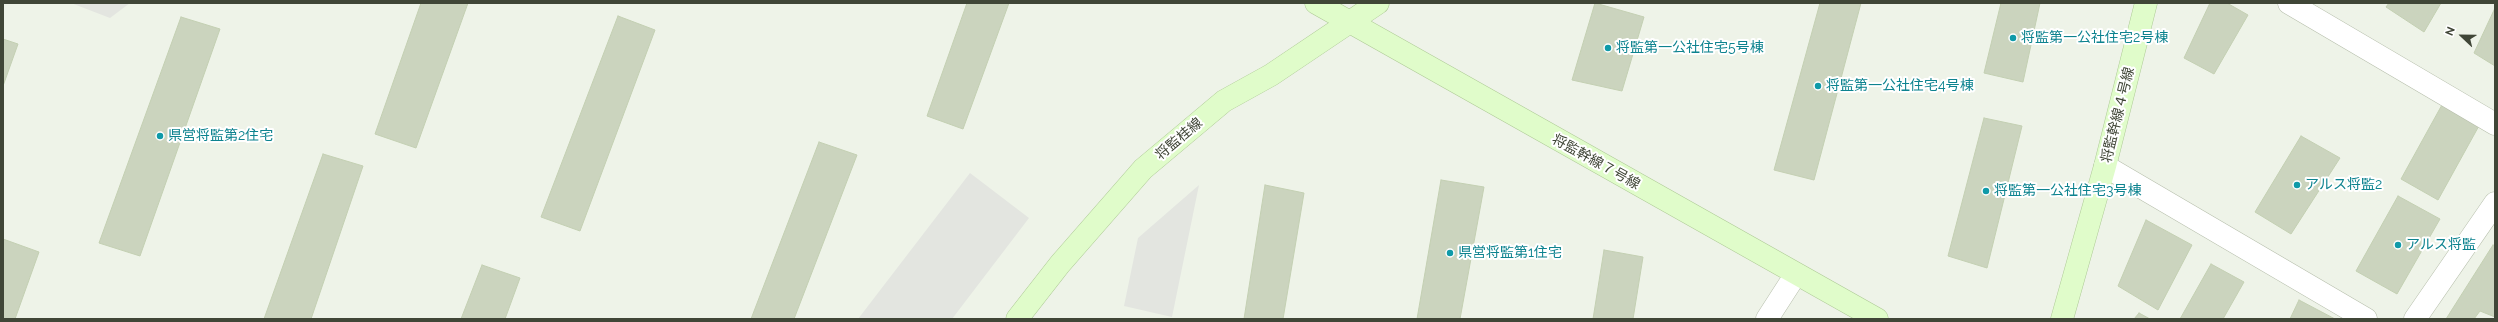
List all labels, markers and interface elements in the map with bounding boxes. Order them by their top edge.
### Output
north arrow [2442,16,2482,56]
text: N [2443,25,2458,38]
place label: 将監第一公社住宅2号棟 [2021,30,2168,46]
marker: 将監第一公社住宅2号棟 [2008,33,2018,43]
place label: 将監第一公社住宅5号棟 [1616,40,1764,56]
marker: 将監第一公社住宅5号棟 [1603,43,1613,53]
street label: 将監幹線４号線 [2098,65,2138,165]
place label: 将監第一公社住宅4号棟 [1826,78,1974,94]
marker: 将監第一公社住宅4号棟 [1813,81,1823,91]
street label: 将監桂線 [1152,115,1206,163]
place label: 県営将監第2住宅 [168,128,273,144]
marker: 県営将監第2住宅 [155,131,165,141]
street label: 将監幹線７号線 [1549,131,1643,193]
place label: アルス将監2 [2305,177,2382,193]
marker: アルス将監2 [2292,180,2302,190]
place label: 将監第一公社住宅3号棟 [1994,183,2141,199]
marker: 将監第一公社住宅3号棟 [1981,186,1991,196]
place label: アルス将監 [2406,237,2476,253]
marker: アルス将監 [2393,240,2403,250]
place label: 県営将監第1住宅 [1458,245,1562,261]
marker: 県営将監第1住宅 [1445,248,1455,258]

